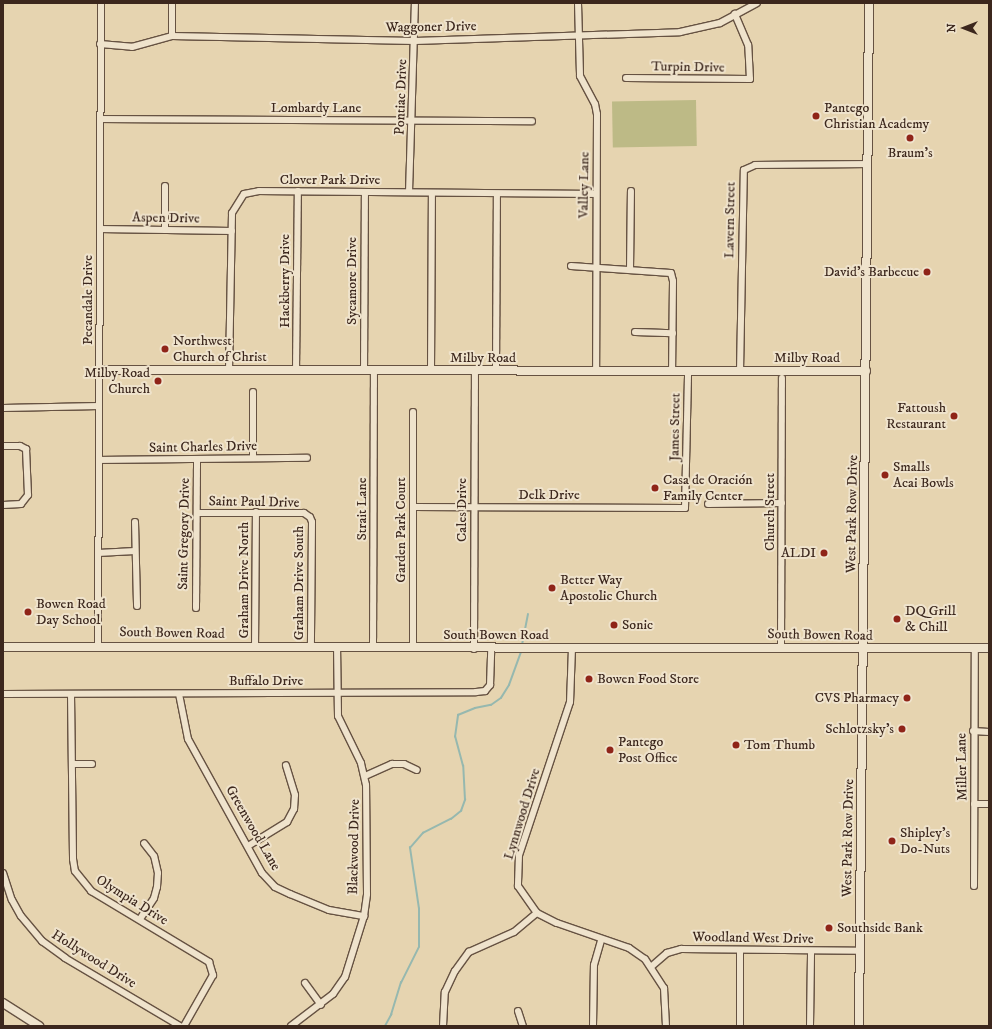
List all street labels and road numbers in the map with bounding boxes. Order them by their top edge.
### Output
street label: Waggoner Drive [385,18,477,36]
street label: Turpin Drive [651,58,725,76]
street label: Pontiac Drive [391,59,411,135]
street label: Lombardy Lane [271,100,361,116]
street label: Valley Lane [575,151,593,219]
street label: Clover Park Drive [280,172,380,188]
street label: Lavern Street [721,182,739,258]
street label: Aspen Drive [132,209,200,227]
street label: Hackberry Drive [277,234,293,328]
street label: Sycamore Drive [344,237,360,325]
street label: Pecandale Drive [80,255,96,345]
street label: Milby Road [450,350,516,366]
street label: Milby Road [774,350,840,366]
street label: James Street [666,393,684,461]
street label: Saint Charles Drive [149,438,257,456]
street label: West Park Row Drive [843,455,861,573]
street label: Church Street [762,473,778,551]
street label: Strait Lane [354,477,370,541]
street label: Garden Park Court [393,477,409,583]
street label: Saint Gregory Drive [175,478,193,590]
street label: Cales Drive [454,478,470,542]
street label: Delk Drive [518,487,580,503]
street label: Saint Paul Drive [208,493,300,511]
street label: Graham Drive North [236,522,252,638]
street label: Graham Drive South [291,526,307,640]
street label: South Bowen Road [119,624,225,642]
street label: South Bowen Road [767,626,873,644]
street label: South Bowen Road [443,627,549,643]
street label: Buffalo Drive [229,673,303,689]
street label: Miller Lane [953,733,971,801]
street label: Lynnwood Drive [500,766,544,862]
street label: West Park Row Drive [839,779,857,897]
street label: Greenwood Lane [222,782,284,874]
street label: Blackwood Drive [345,799,363,895]
street label: Olympia Drive [93,871,171,929]
street label: Hollywood Drive [48,926,140,992]
street label: Woodland West Drive [692,929,814,947]

